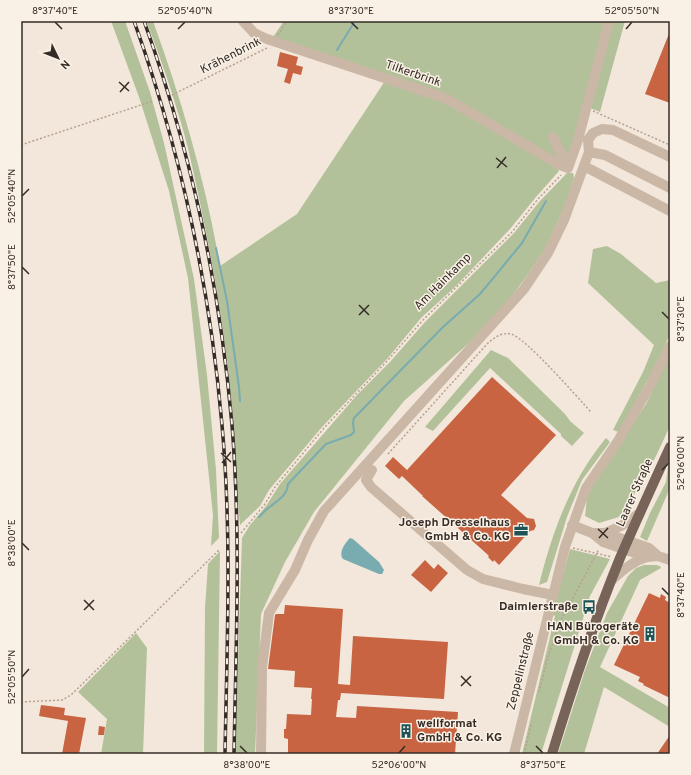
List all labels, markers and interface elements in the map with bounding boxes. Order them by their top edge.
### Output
text: 8°37'40"E [32,5,78,18]
text: 52°05'40"N [158,5,212,18]
text: 8°37'30"E [328,5,374,18]
text: 52°05'50"N [605,5,659,18]
street label: Krähenbrink [198,34,264,78]
north arrow [38,38,78,78]
text: N [57,56,72,72]
street label: Tilkerbrink [383,57,443,91]
text: 52°05'40"N [6,169,19,223]
text: 8°37'50"E [6,244,19,290]
street label: Am Hainkamp [411,250,475,314]
text: 8°37'30"E [675,296,688,342]
text: 52°06'00"N [675,436,688,490]
street label: Laarer Straße [613,456,657,530]
place label: Joseph Dresselhaus GmbH & Co. KG [399,515,510,545]
text: 8°38'00"E [6,519,19,567]
office icon: Joseph Dresselhaus GmbH & Co. KG [513,522,529,538]
text: 8°37'40"E [675,572,688,618]
place label: Daimlerstraße [499,599,578,615]
bus stop icon: Daimlerstraße [581,599,597,615]
place label: HAN Bürogeräte GmbH & Co. KG [547,619,639,649]
building icon: HAN Bürogeräte GmbH & Co. KG [642,626,658,642]
street label: Zeppelinstraße [503,630,539,712]
text: 52°05'50"N [6,650,19,704]
place label: wellformat GmbH & Co. KG [417,716,502,746]
building icon: wellformat GmbH & Co. KG [398,723,414,739]
text: 8°38'00"E [223,759,271,772]
text: 52°06'00"N [372,759,426,772]
text: 8°37'50"E [520,759,566,772]

